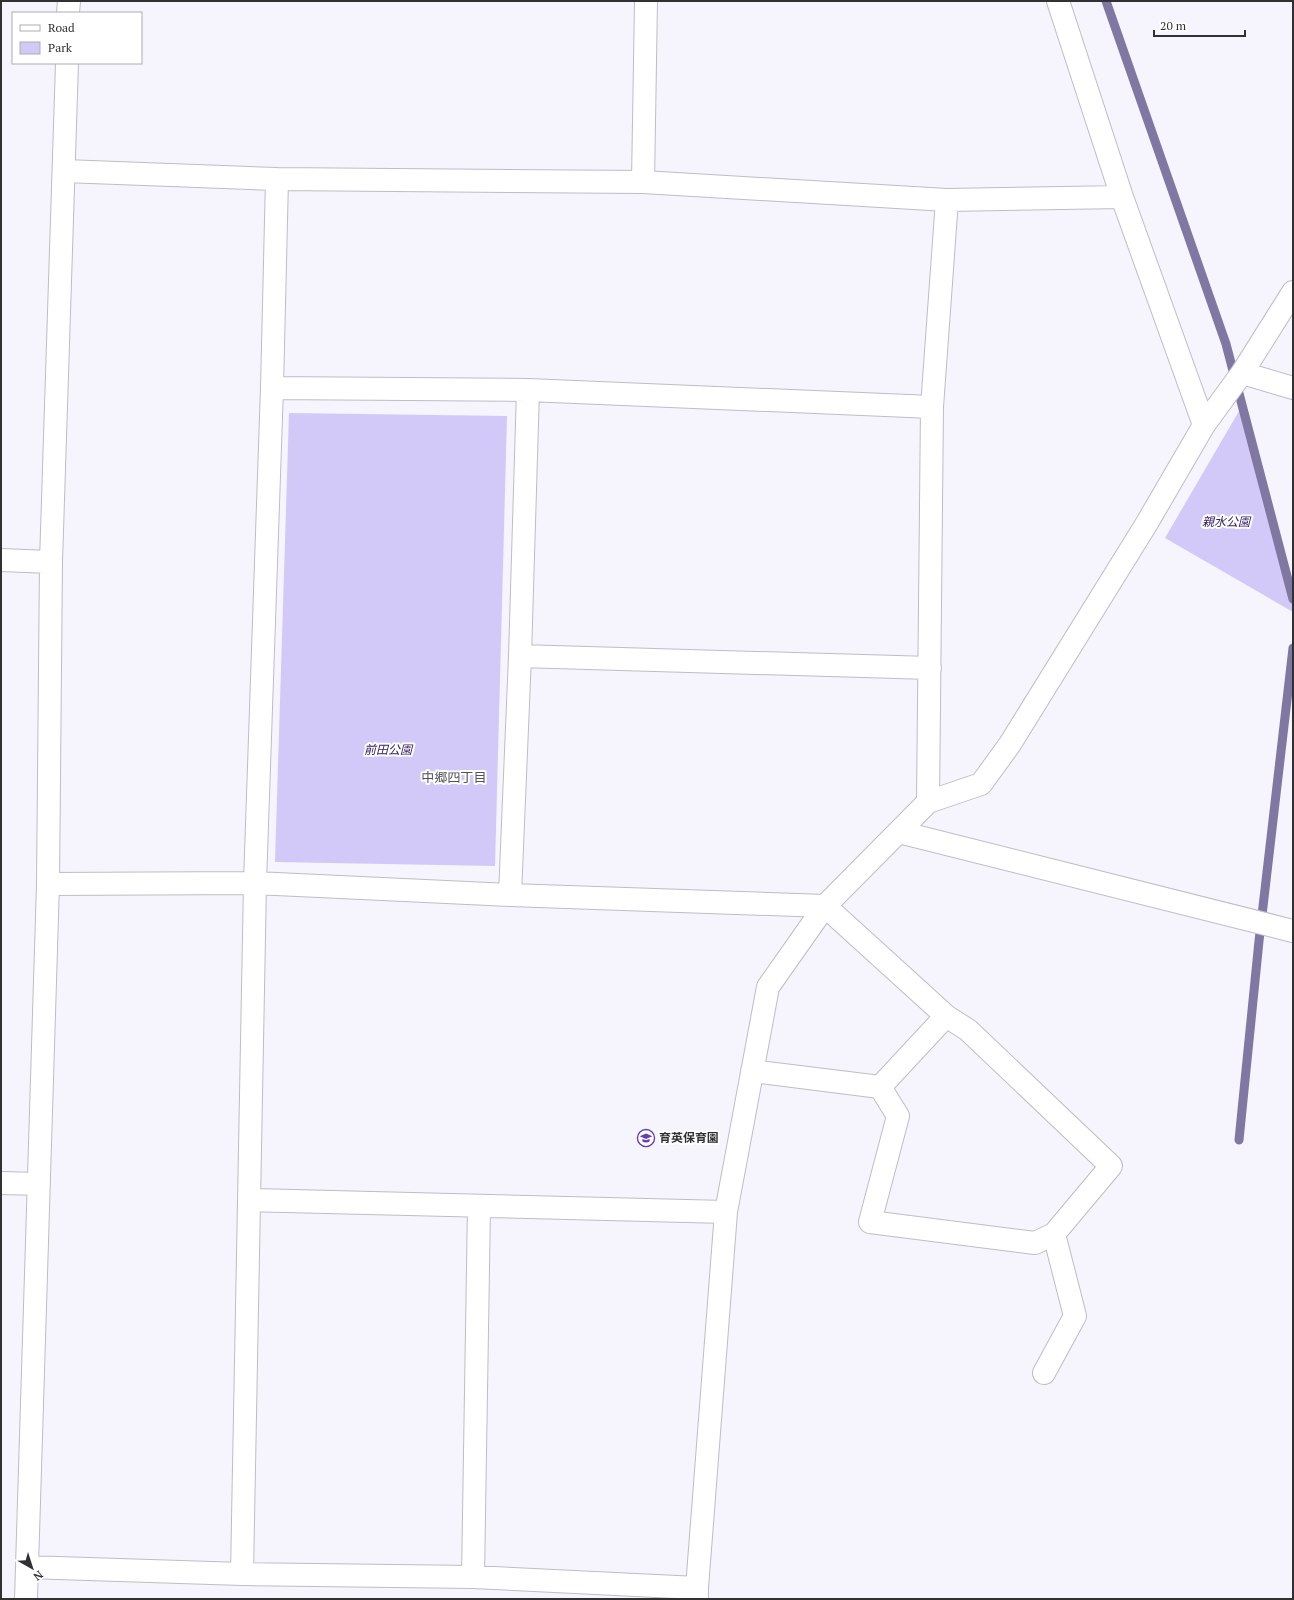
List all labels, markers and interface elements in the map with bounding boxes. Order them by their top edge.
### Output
legend [12,12,142,64]
scale bar [1154,12,1245,38]
text: 20 m [1160,18,1187,33]
text: Road [48,20,75,35]
text: Park [48,40,73,55]
park label: 親水公園 [1202,514,1252,529]
park label: 前田公園 [364,742,414,757]
district label: 中郷四丁目 [421,768,487,786]
school or university icon: 育英保育園 [636,1128,656,1148]
place label: 育英保育園 [659,1130,719,1145]
north arrow [12,1548,52,1588]
text: N [30,1568,46,1584]

